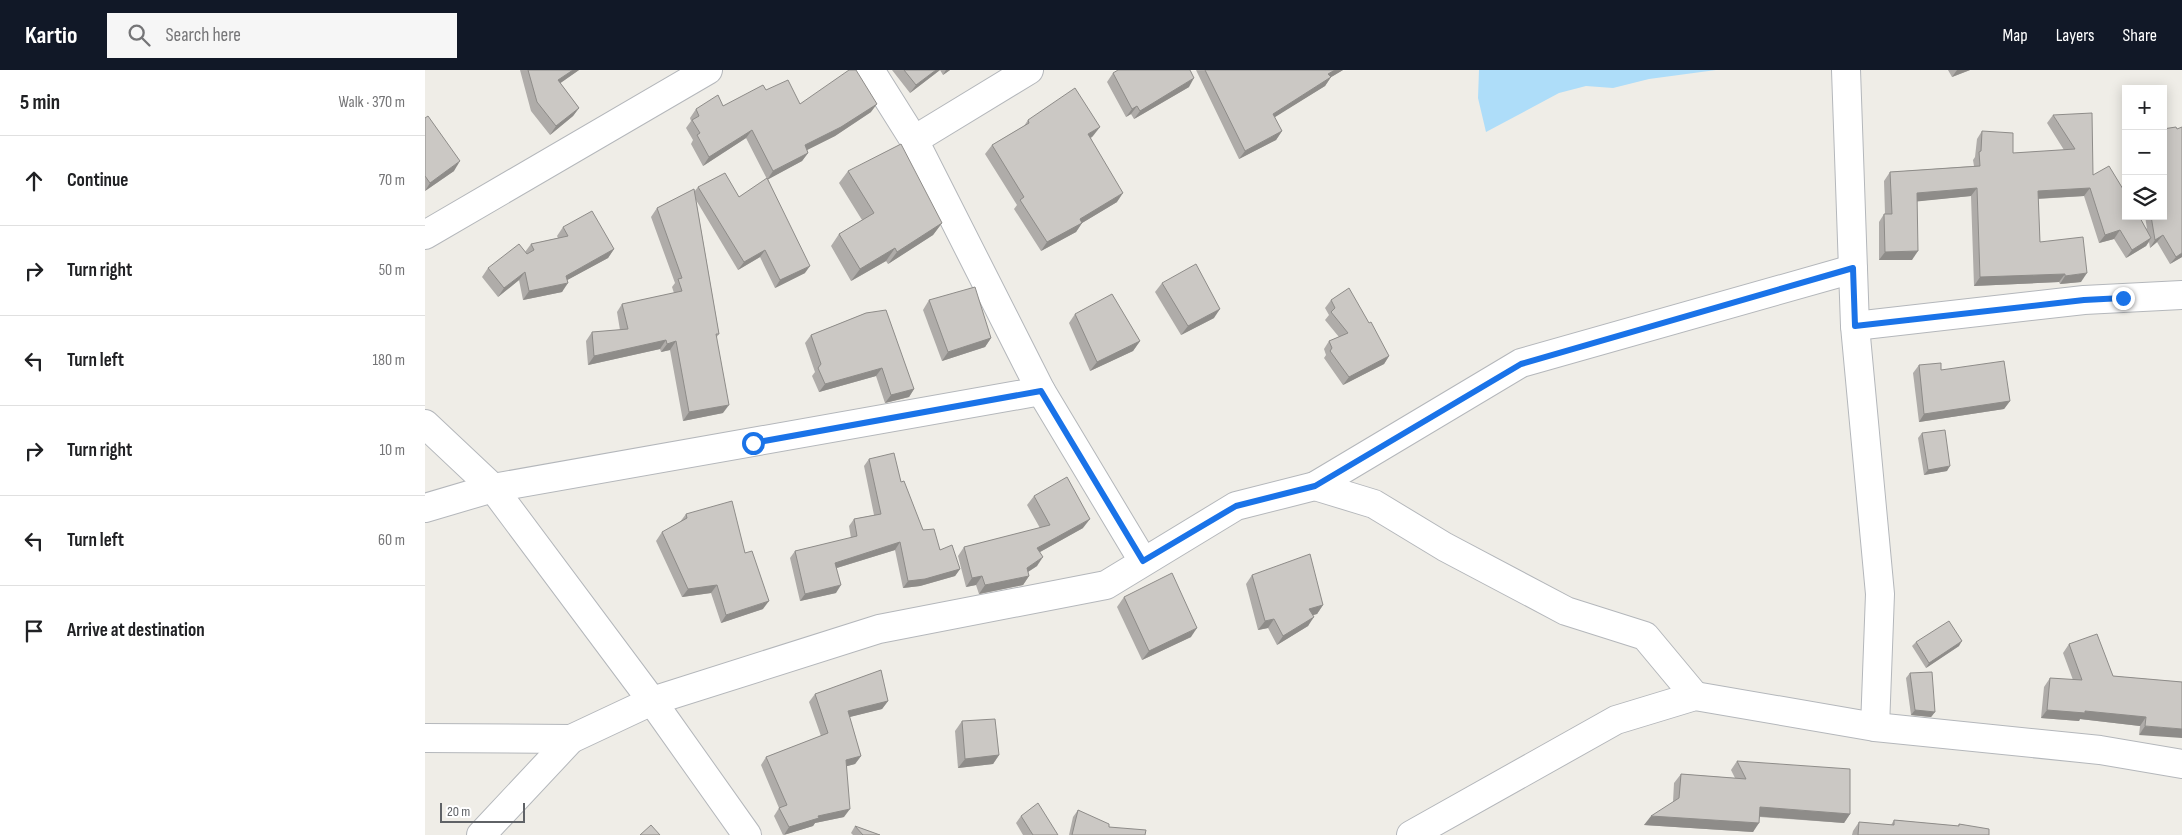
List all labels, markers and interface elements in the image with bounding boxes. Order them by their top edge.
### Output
search box [107,13,457,58]
text: Kartio [25,21,77,50]
icon: search [125,21,153,49]
text: Search here [165,24,241,47]
text: Map [2003,25,2028,46]
text: Layers [2056,25,2095,46]
text: Share [2123,25,2157,46]
map controls [2122,85,2167,220]
button: + [2122,85,2167,130]
text: 5 min [20,90,60,115]
text: Walk · 370 m [338,93,405,112]
button: − [2122,130,2167,175]
icon: ahead [20,167,48,195]
text: Continue [67,169,128,192]
text: 70 m [379,171,405,190]
button: layers [2122,175,2167,220]
icon: right [20,257,48,285]
text: Turn right [67,259,132,282]
text: 50 m [379,261,405,280]
route end [2112,287,2135,310]
icon: left [20,347,48,375]
text: Turn left [67,349,124,372]
text: 180 m [372,351,405,370]
route start [742,432,765,455]
icon: right [20,437,48,465]
text: Turn right [67,439,132,462]
text: 10 m [379,441,405,460]
icon: left [20,527,48,555]
text: Turn left [67,529,124,552]
text: 60 m [378,531,405,550]
icon: arrive [20,617,48,645]
text: Arrive at destination [67,619,205,642]
scale bar [440,800,525,823]
text: 20 m [447,803,470,820]

